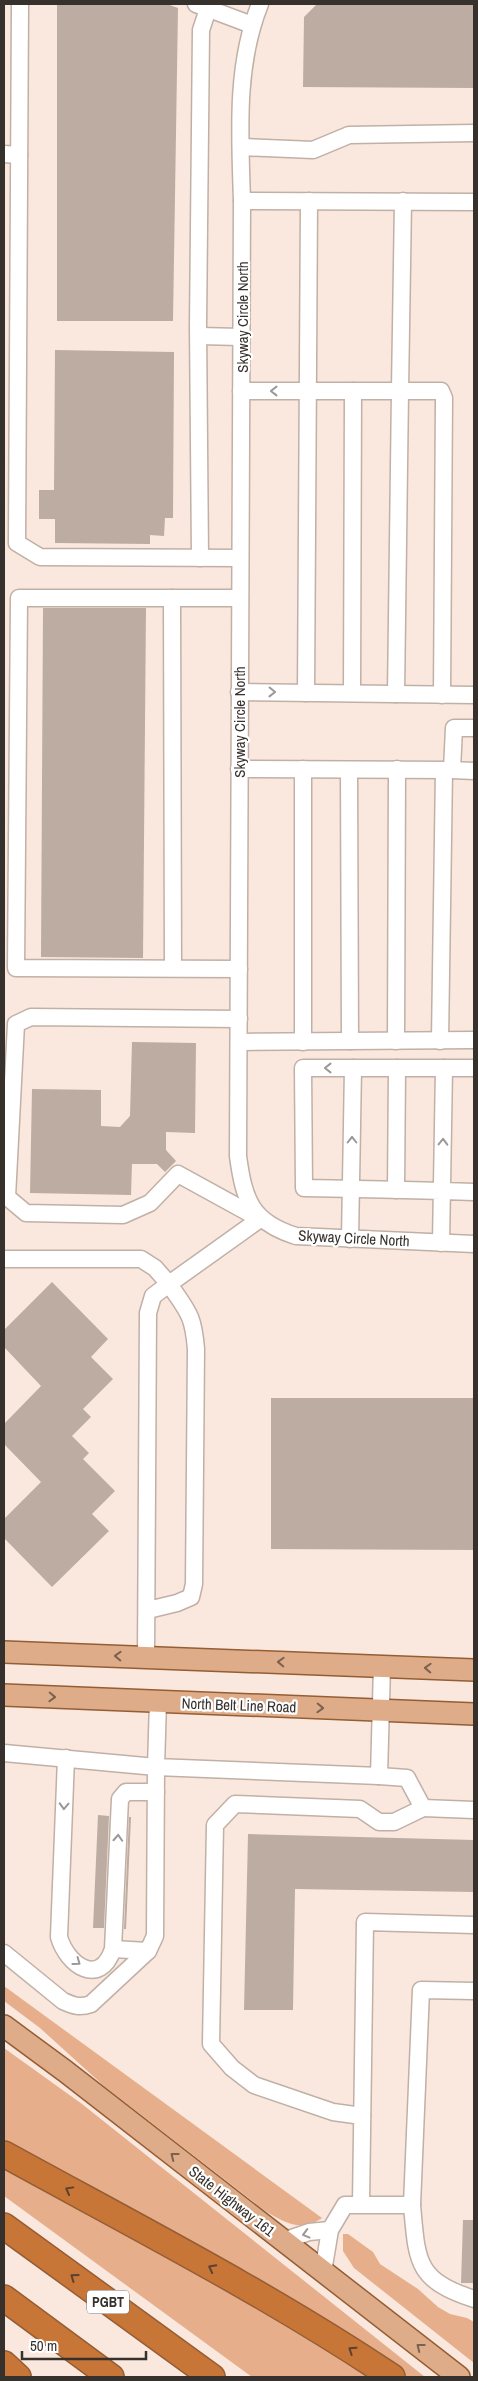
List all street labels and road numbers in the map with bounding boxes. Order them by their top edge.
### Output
street label: Skyway Circle North [232,261,253,373]
street label: Skyway Circle North [229,666,250,778]
street label: Skyway Circle North [298,1225,410,1251]
street label: North Belt Line Road [181,1693,297,1717]
street label: State Highway 161 [185,2161,280,2241]
road number: PGBT [87,2290,129,2314]

